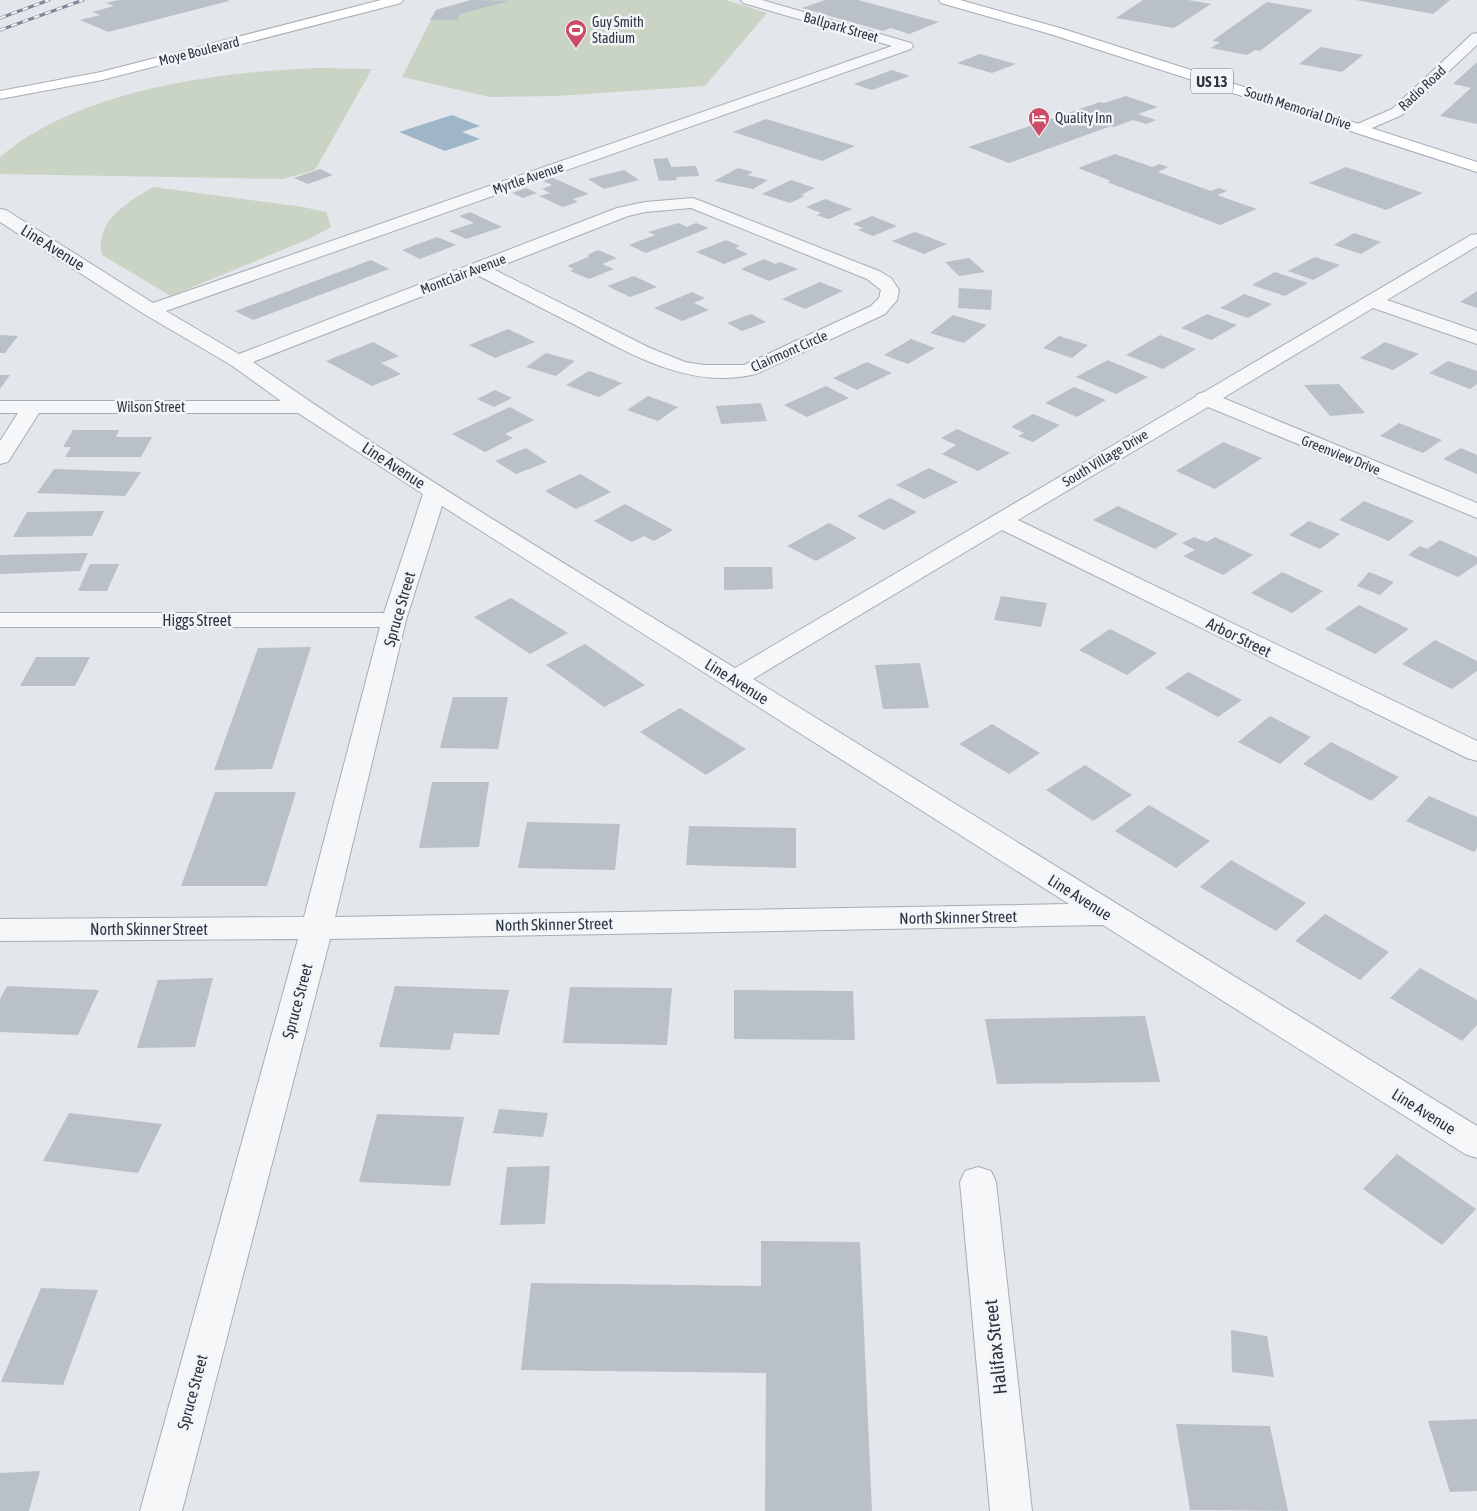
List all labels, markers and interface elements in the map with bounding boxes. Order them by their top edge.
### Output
street label: Ballpark Street [802,9,880,45]
place label: Guy Smith Stadium [592,14,644,46]
sports icon: Guy Smith Stadium [564,18,588,49]
street label: Moye Boulevard [157,33,241,69]
street label: Radio Road [1395,62,1449,114]
road number: US 13 [1191,68,1233,94]
street label: South Memorial Drive [1243,83,1353,133]
hotel icon: Quality Inn [1027,106,1051,137]
place label: Quality Inn [1055,110,1112,126]
street label: Myrtle Avenue [491,158,565,198]
street label: Line Avenue [18,220,88,274]
street label: Montclair Avenue [418,250,508,298]
street label: Clairmont Circle [748,327,830,375]
street label: Wilson Street [117,399,185,415]
street label: South Village Drive [1059,426,1151,490]
street label: Greenview Drive [1299,432,1383,478]
street label: Line Avenue [359,438,429,492]
street label: Spruce Street [380,569,419,649]
street label: Higgs Street [162,611,232,630]
street label: Arbor Street [1204,614,1275,661]
street label: Line Avenue [702,654,772,708]
street label: Line Avenue [1045,870,1115,924]
street label: North Skinner Street [899,907,1017,927]
street label: North Skinner Street [495,914,613,934]
street label: North Skinner Street [90,920,208,938]
street label: Spruce Street [278,961,317,1041]
street label: Line Avenue [1389,1084,1459,1138]
street label: Halifax Street [979,1298,1011,1396]
street label: Spruce Street [173,1352,212,1432]

